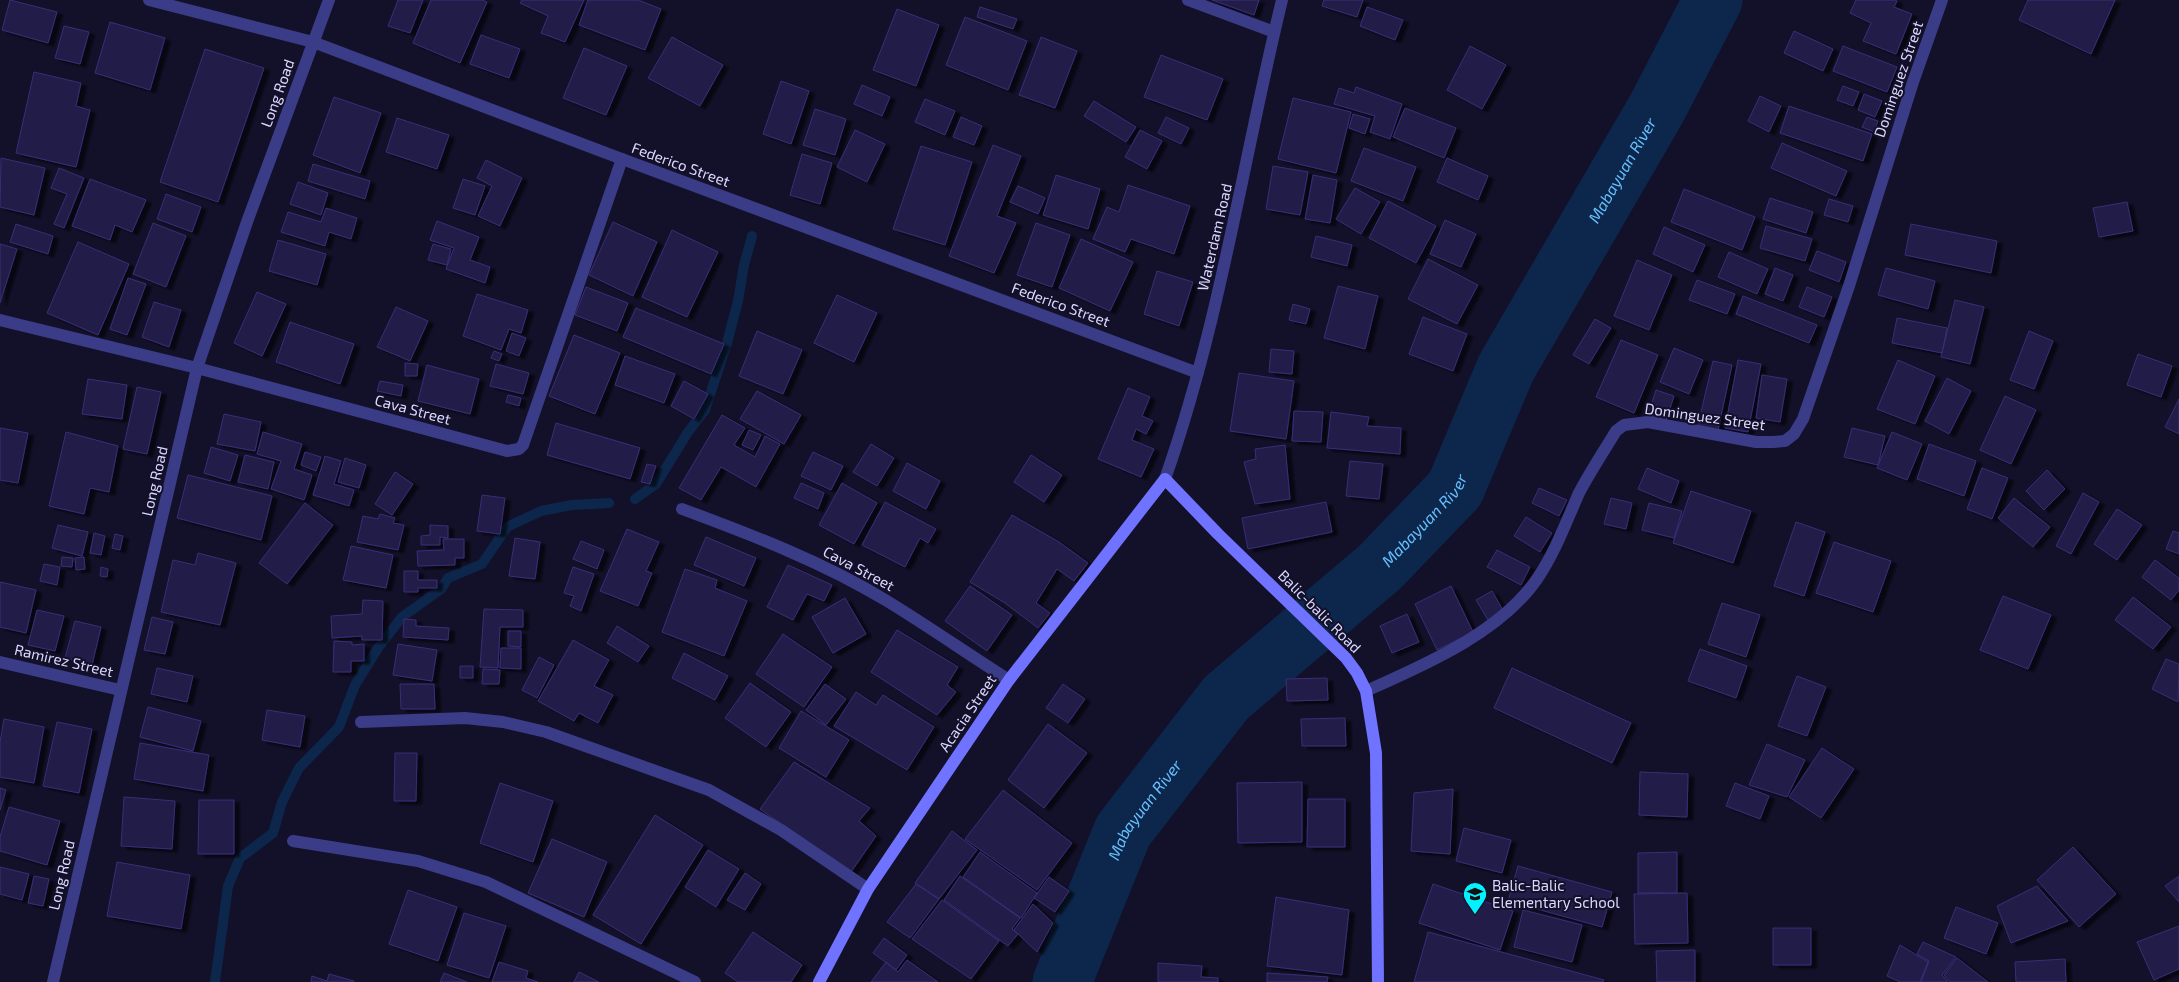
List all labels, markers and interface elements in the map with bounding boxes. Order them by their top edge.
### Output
street label: Dominguez Street [1870,18,1926,139]
street label: Long Road [256,56,298,130]
water label: Mabayuan River [1583,113,1659,226]
street label: Federico Street [629,138,733,190]
street label: Waterdam Road [1193,181,1235,293]
street label: Federico Street [1009,278,1113,330]
street label: Cava Street [373,390,453,428]
street label: Dominguez Street [1643,399,1767,433]
street label: Long Road [137,444,171,518]
water label: Mabayuan River [1377,470,1470,570]
street label: Cava Street [820,542,898,594]
street label: Balic-balic Road [1275,566,1365,656]
street label: Ramirez Street [13,640,115,680]
street label: Acacia Street [935,671,1000,755]
water label: Mabayuan River [1103,755,1185,862]
street label: Long Road [44,838,78,912]
place label: Balic-Balic Elementary School [1492,876,1620,911]
school or university icon: Balic-Balic Elementary School [1462,881,1488,915]

